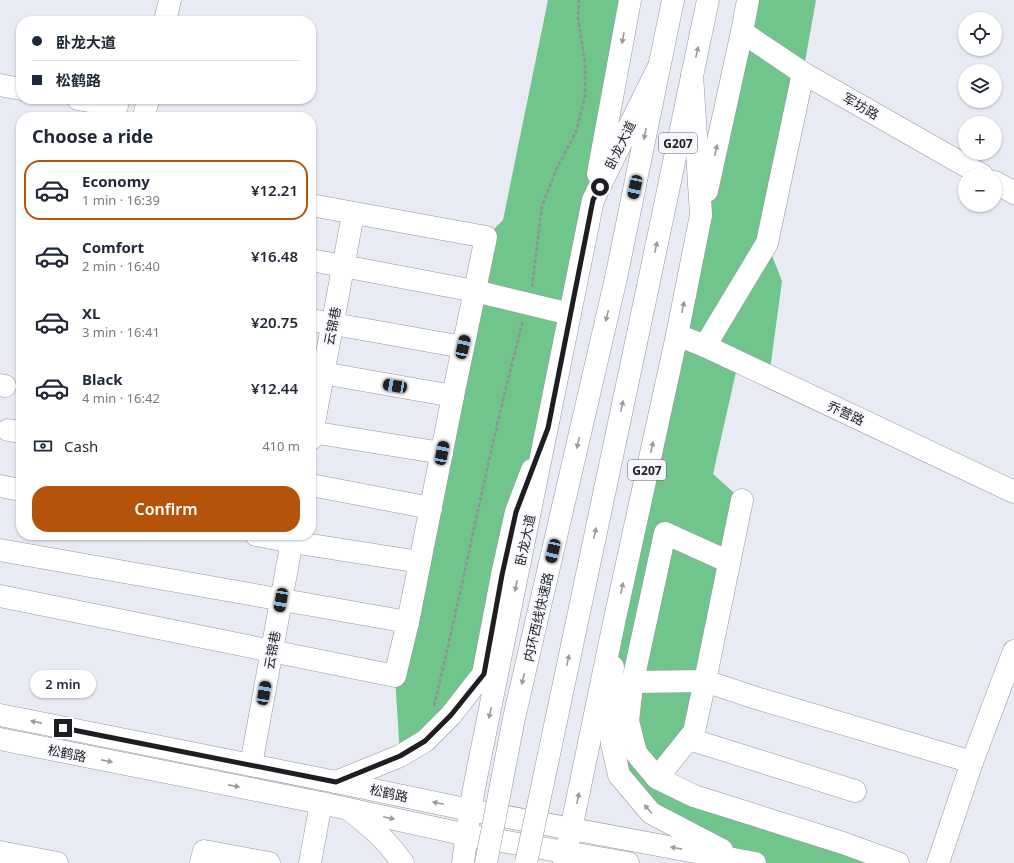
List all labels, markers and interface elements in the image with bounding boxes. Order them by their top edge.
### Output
map controls [958,12,1002,212]
button: locate [958,12,1002,56]
text: 卧龙大道 [56,32,116,52]
one-way arrow [620,32,626,44]
one-way arrow [694,46,700,58]
button: layers [958,64,1002,108]
text: 松鹤路 [56,70,101,90]
street label: 军坊路 [840,88,882,124]
button: + [958,116,1002,160]
street label: 卧龙大道 [601,118,639,172]
text: Choose a ride [32,124,153,148]
one-way arrow [642,128,648,140]
road number: G207 [659,133,697,153]
one-way arrow [713,144,719,156]
button: − [958,168,1002,212]
text: Economy [82,171,150,191]
icon: car [34,172,70,208]
car [627,174,643,200]
route start [591,178,609,196]
text: ¥12.21 [251,180,298,200]
text: 1 min · 16:39 [82,191,160,209]
text: Comfort [82,237,144,257]
icon: car [34,238,70,274]
one-way arrow [653,241,659,254]
text: ¥16.48 [251,246,298,266]
text: 2 min · 16:40 [82,257,160,275]
one-way arrow [680,300,686,313]
text: XL [82,303,100,323]
icon: car [34,304,70,340]
street label: 云锦巷 [319,305,345,347]
one-way arrow [604,310,610,323]
text: ¥20.75 [251,312,298,332]
text: 3 min · 16:41 [82,323,160,341]
car [455,334,471,360]
text: Black [82,369,122,389]
icon: car [34,370,70,406]
text: ¥12.44 [251,378,298,398]
car [382,378,408,394]
text: 4 min · 16:42 [82,389,160,407]
street label: 乔营路 [825,397,867,429]
one-way arrow [619,400,625,412]
icon: cash [32,435,54,457]
text: Cash [64,436,98,456]
text: 410 m [262,437,300,455]
one-way arrow [575,437,581,449]
car [434,440,450,466]
one-way arrow [650,441,656,454]
road number: G207 [628,460,666,480]
button: Confirm [32,486,300,532]
street label: 卧龙大道 [511,513,539,567]
one-way arrow [592,527,598,539]
car [544,538,562,564]
street label: 内环西线快速路 [519,571,557,663]
one-way arrow [512,580,518,592]
one-way arrow [619,582,625,594]
car [273,587,289,613]
street label: 云锦巷 [260,629,284,671]
one-way arrow [565,654,571,666]
callout: 2 min [30,670,96,698]
one-way arrow [520,673,526,685]
text: 2 min [45,675,81,693]
car [256,680,272,706]
one-way arrow [486,707,492,719]
one-way arrow [30,719,42,725]
route end [54,719,72,737]
street label: 松鹤路 [46,740,88,766]
one-way arrow [101,758,113,764]
street label: 松鹤路 [368,780,410,806]
one-way arrow [228,783,241,789]
one-way arrow [576,791,582,804]
one-way arrow [432,800,444,806]
one-way arrow [643,804,652,814]
one-way arrow [383,815,395,821]
one-way arrow [669,845,682,851]

